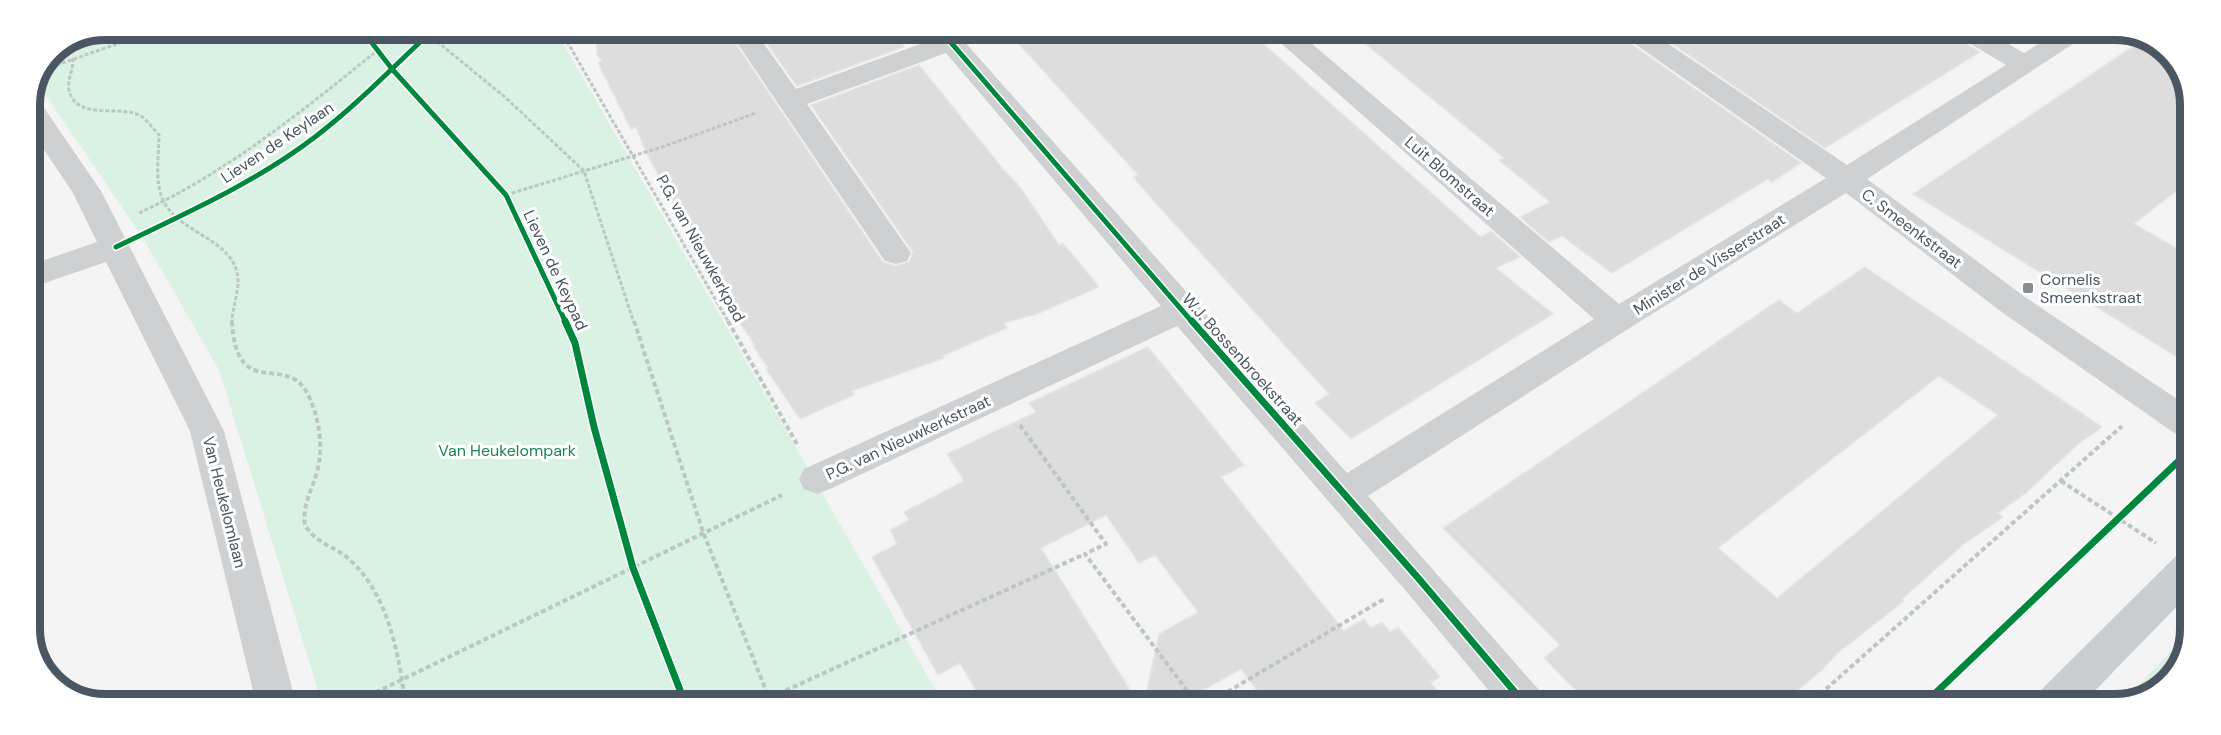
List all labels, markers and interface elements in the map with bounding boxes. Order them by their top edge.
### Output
street label: Lieven de Keylaan [217,97,338,188]
street label: Luit Blomstraat [1400,132,1499,221]
street label: P.G. van Nieuwkerkpad [651,171,750,326]
street label: C. Smeenkstraat [1857,184,1966,273]
street label: Lieven de Keypad [519,207,593,334]
street label: Minister de Visserstraat [1629,209,1789,320]
place label: Cornelis Smeenkstraat [2040,269,2142,308]
marker: Cornelis Smeenkstraat [2021,281,2035,295]
street label: W.J. Bossenbroekstraat [1178,289,1308,430]
street label: P.G. van Nieuwkerkstraat [822,390,994,485]
street label: Van Heukelomlaan [198,434,251,570]
park label: Van Heukelompark [438,440,576,461]

